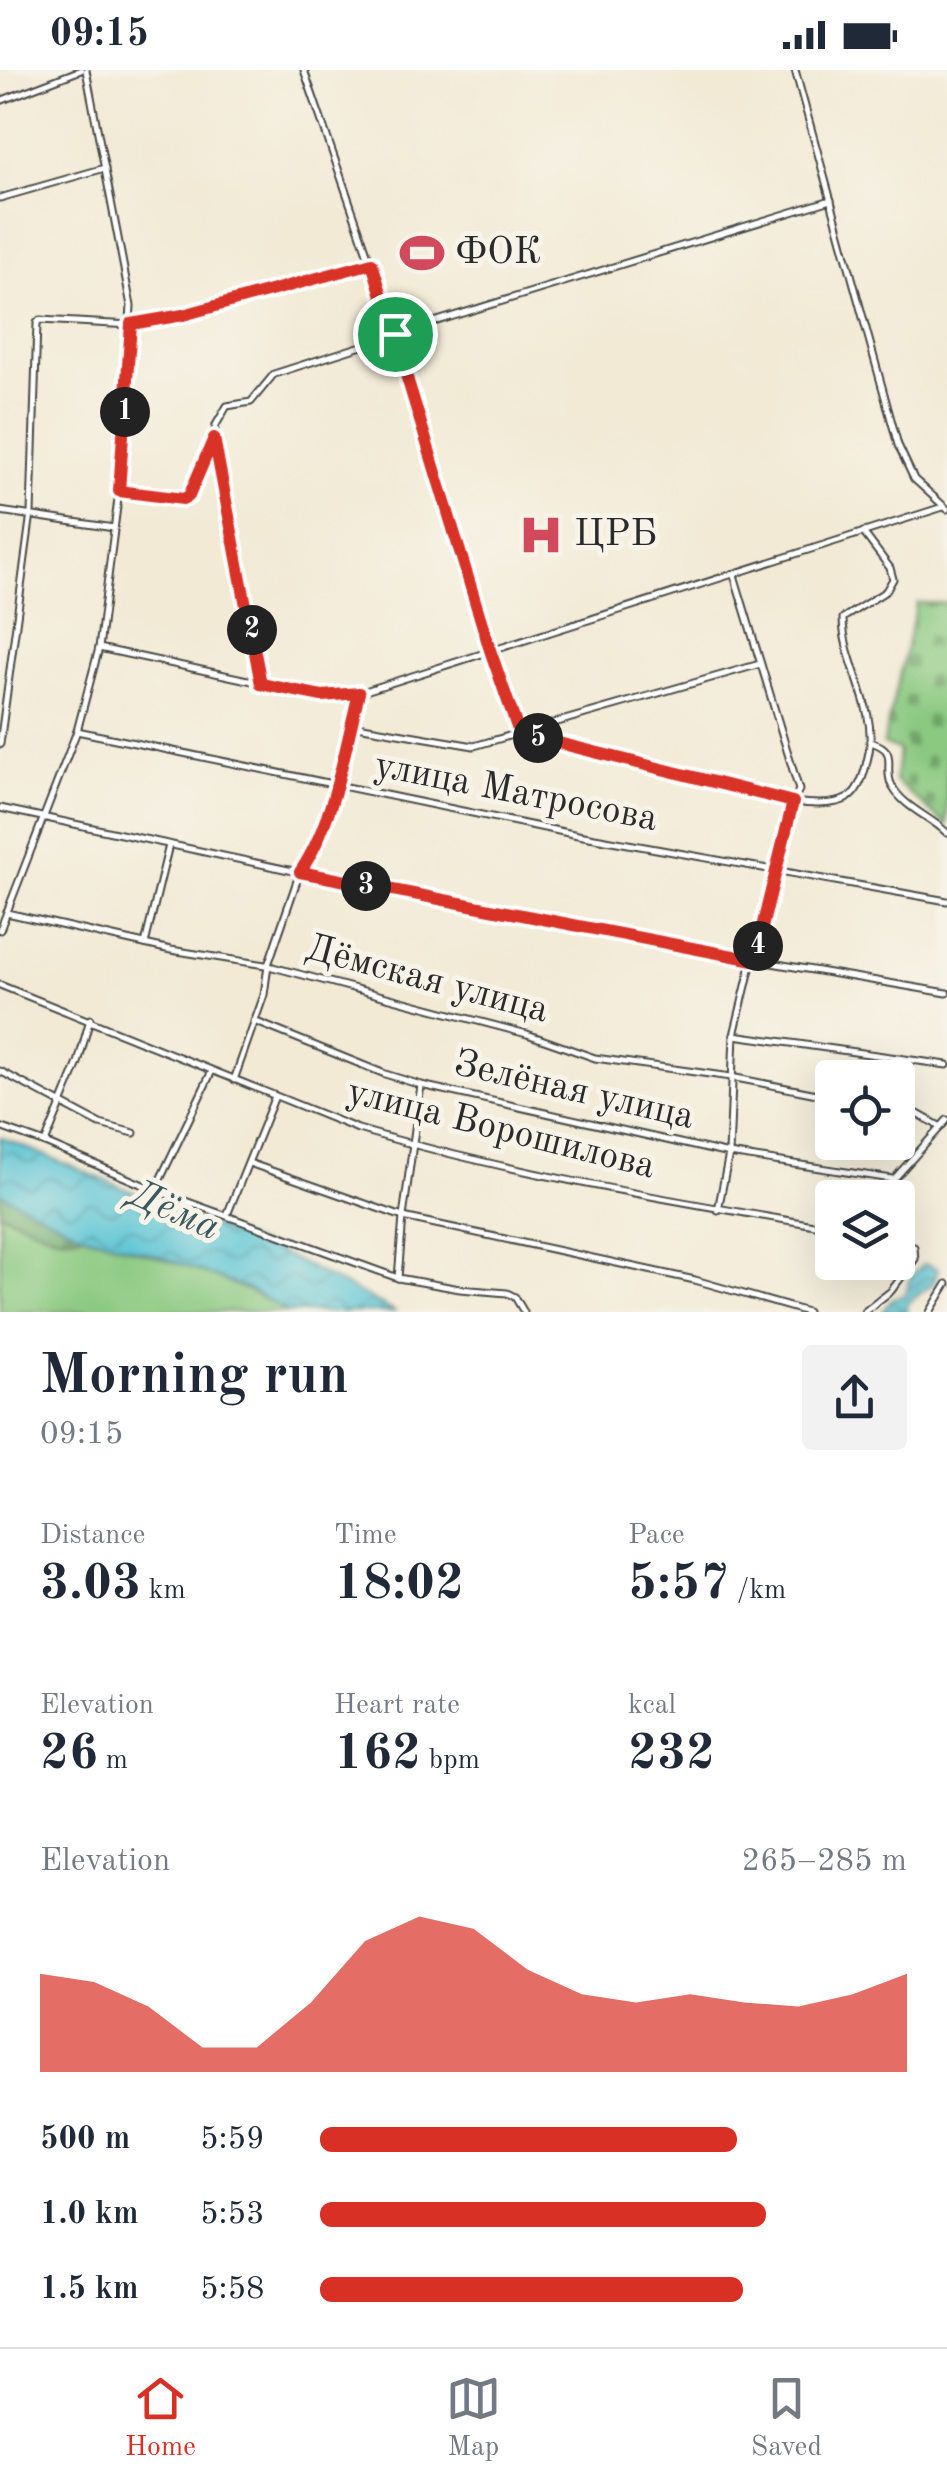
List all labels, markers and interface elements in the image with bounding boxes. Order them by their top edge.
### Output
text: 09:15 [50,16,149,54]
sports icon: ФОК [398,229,446,277]
place label: ФОК [455,234,541,272]
pin [353,292,438,377]
icon: arrive [368,307,423,362]
pin: 1 [100,387,150,437]
text: 1 [117,398,133,426]
hospital icon: ЦРБ [517,511,565,559]
place label: ЦРБ [574,516,657,554]
pin: 2 [227,605,277,655]
text: 2 [244,616,260,644]
pin: 5 [513,713,563,763]
text: 5 [530,724,546,752]
street label: улица Матросова [371,747,661,839]
pin: 3 [341,861,391,911]
text: 3 [358,872,374,900]
pin: 4 [733,921,783,971]
street label: Дёмская улица [302,929,553,1031]
text: 4 [750,932,766,960]
street label: Зелёная улица [450,1045,698,1137]
map controls [815,1060,915,1280]
button: locate [815,1060,915,1160]
street label: улица Ворошилова [343,1073,659,1187]
water label: Дёма [118,1173,225,1249]
button: layers [815,1180,915,1280]
button: share [802,1345,907,1450]
text: Morning run [40,1350,349,1405]
text: 09:15 [40,1419,123,1451]
text: Distance [40,1522,145,1550]
text: Time [334,1522,397,1550]
text: Pace [628,1522,685,1550]
text: 3.03 [40,1560,141,1610]
text: 18:02 [334,1560,464,1610]
text: 5:57 [628,1560,729,1610]
text: km [141,1577,186,1605]
text: /km [729,1577,786,1605]
text: Elevation [40,1692,154,1720]
text: Heart rate [334,1692,460,1720]
text: kcal [628,1692,676,1720]
text: 26 [40,1730,98,1780]
text: 162 [334,1730,421,1780]
text: 232 [628,1730,715,1780]
text: m [98,1747,128,1775]
text: bpm [421,1747,480,1775]
text: Elevation [40,1846,170,1878]
text: 265–285 m [741,1846,907,1878]
text: 500 m [40,2124,130,2156]
text: 5:59 [200,2124,265,2156]
text: 1.0 km [40,2199,139,2231]
text: 5:53 [200,2199,265,2231]
text: 1.5 km [40,2274,139,2306]
text: 5:58 [200,2274,265,2306]
tab: Home [125,2371,196,2466]
tab: Map [446,2371,501,2466]
tab: Saved [751,2371,822,2466]

